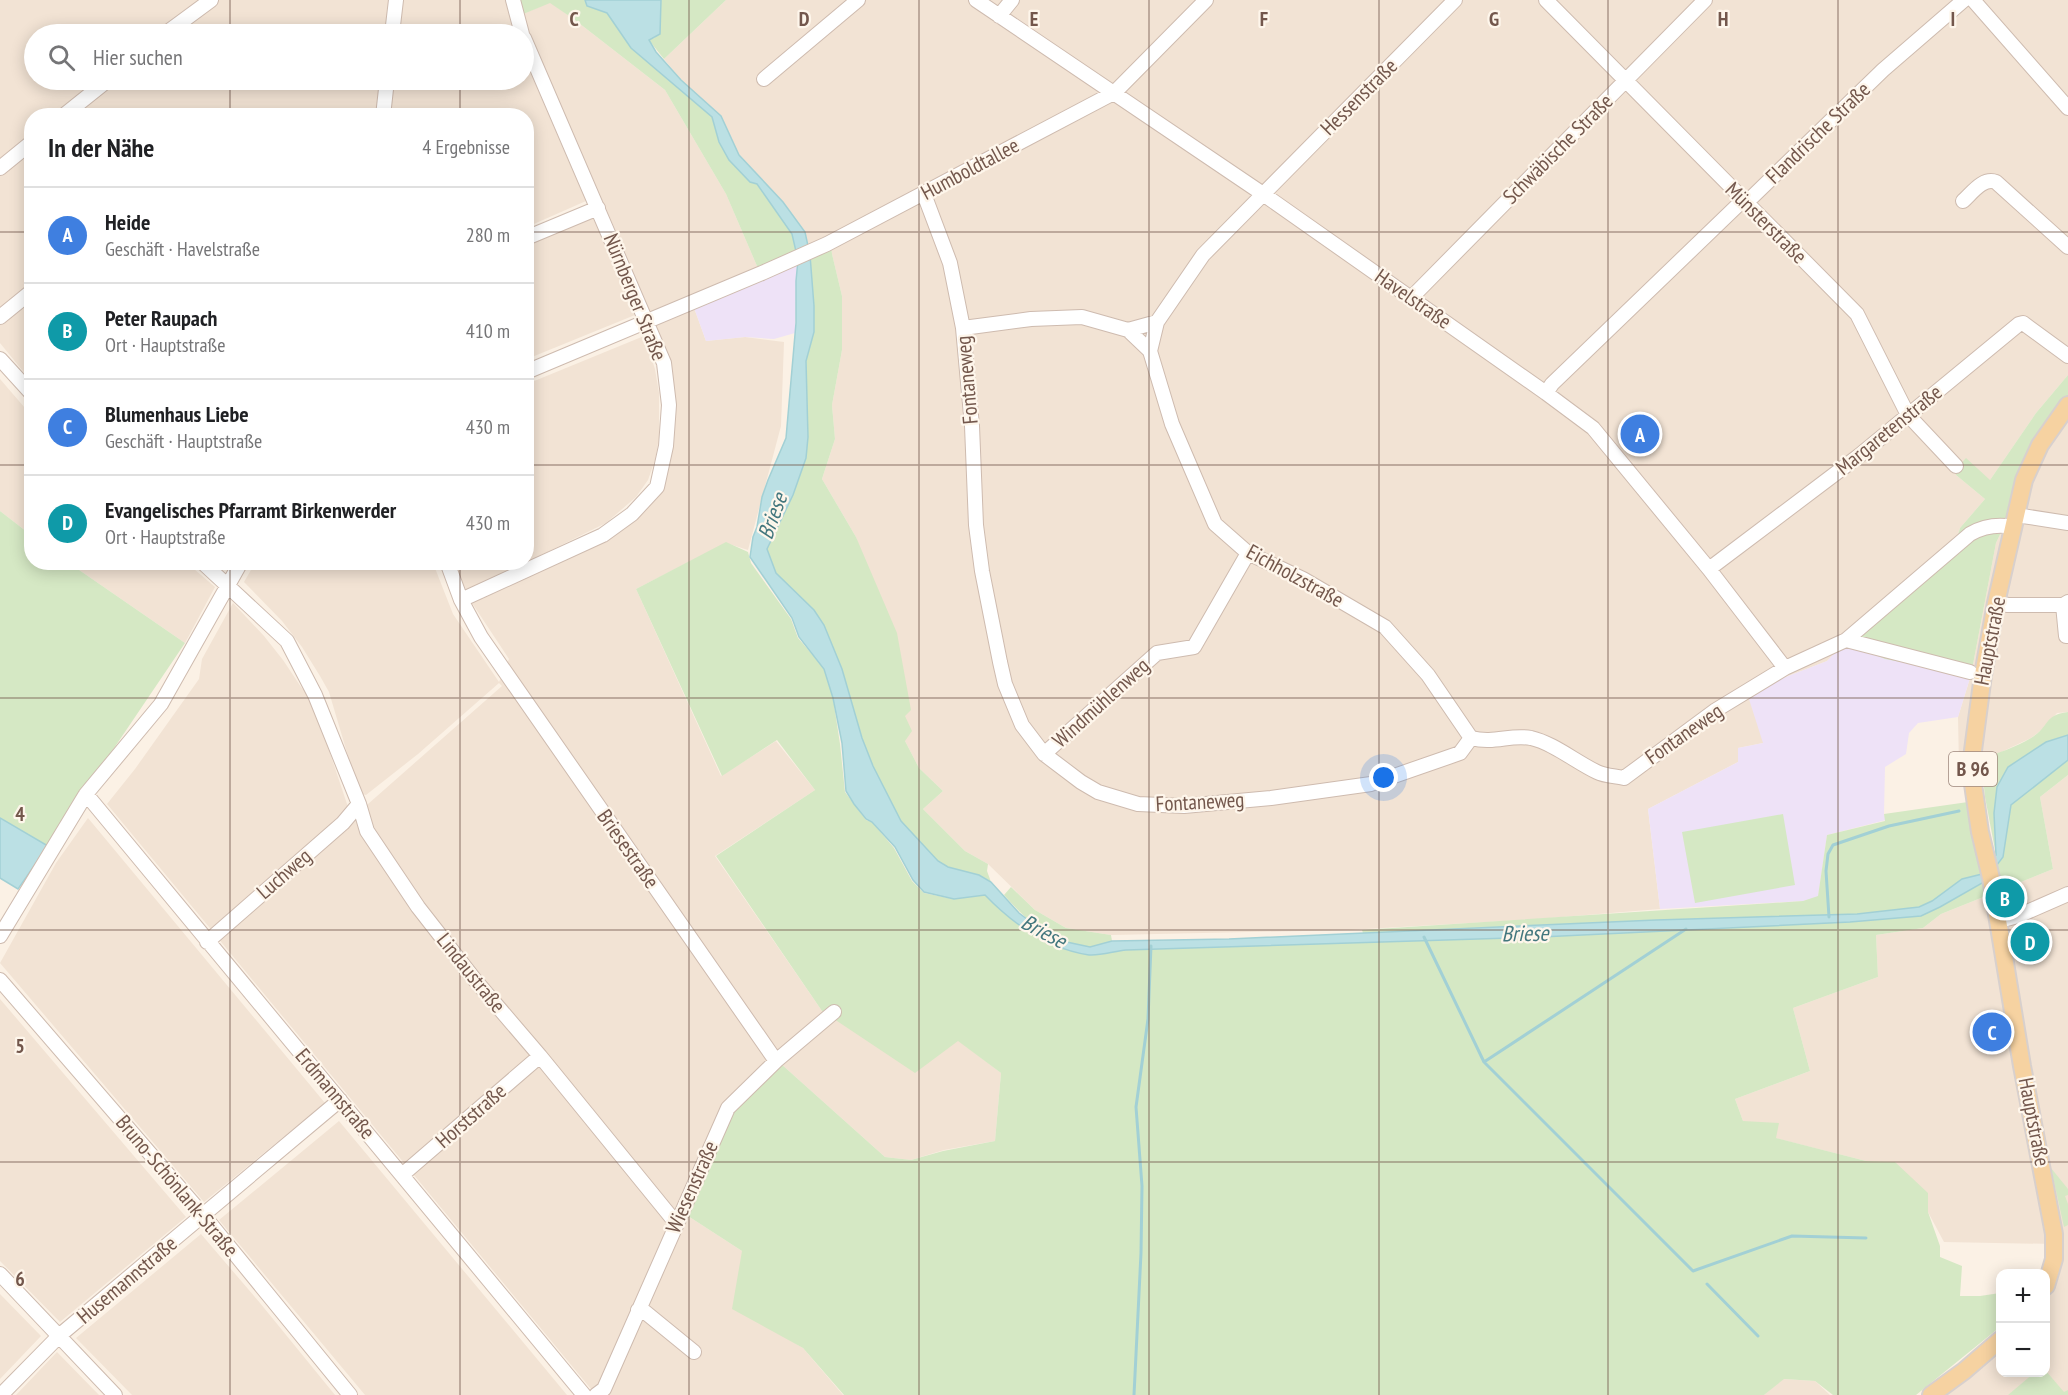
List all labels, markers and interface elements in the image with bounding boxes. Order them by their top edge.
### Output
text: C [569,6,579,32]
text: D [799,6,810,32]
text: E [1030,6,1038,32]
text: F [1260,6,1268,32]
text: G [1489,6,1499,32]
text: H [1718,6,1728,32]
text: I [1951,6,1955,32]
search box [24,24,534,90]
icon: search [45,41,78,74]
text: Hier suchen [93,43,183,71]
street label: Hessenstraße [1314,52,1403,141]
street label: Flandrische Straße [1760,76,1876,189]
street label: Schwäbische Straße [1497,88,1618,209]
text: In der Nähe [48,131,154,164]
street label: Humboldtallee [916,131,1023,206]
text: 4 Ergebnisse [422,134,510,160]
street label: Münsterstraße [1720,176,1813,269]
text: Heide [105,208,150,236]
text: A [62,222,73,248]
text: 280 m [466,222,510,248]
street label: Nürnberger Straße [598,229,673,364]
text: Geschäft · Havelstraße [105,236,260,262]
street label: Havelstraße [1370,262,1457,335]
text: Peter Raupach [105,304,218,332]
text: B [63,318,72,344]
text: 410 m [466,318,510,344]
text: Ort · Hauptstraße [105,332,226,358]
street label: Fontaneweg [949,335,984,425]
street label: Margaretenstraße [1830,379,1947,481]
text: Blumenhaus Liebe [105,400,249,428]
pin: A [1620,412,1660,456]
text: C [63,414,72,440]
text: 430 m [466,414,510,440]
text: Geschäft · Hauptstraße [105,428,262,454]
water label: Briese [751,487,794,543]
text: Evangelisches Pfarramt Birkenwerder [105,496,396,524]
text: D [62,510,73,536]
text: 430 m [466,510,510,536]
text: Ort · Hauptstraße [105,524,226,550]
street label: Eichholzstraße [1242,538,1349,613]
street label: Hauptstraße [1968,594,2011,687]
street label: Windmühlenweg [1046,652,1155,753]
street label: Fontaneweg [1640,697,1728,770]
road number: B 96 [1949,752,1997,786]
your location [1369,763,1398,792]
street label: Fontaneweg [1155,786,1245,817]
text: 4 [15,801,25,827]
street label: Briesestraße [591,804,665,894]
street label: Luchweg [251,842,317,905]
pin: B [1986,876,2024,920]
water label: Briese [1017,908,1073,955]
water label: Briese [1501,919,1551,947]
pin: D [2010,920,2050,964]
street label: Lindaustraße [431,927,512,1018]
pin: C [1972,1010,2012,1054]
text: 5 [15,1033,25,1059]
street label: Erdmannstraße [290,1043,381,1145]
street label: Hauptstraße [2013,1075,2056,1168]
street label: Horststraße [430,1078,512,1154]
street label: Bruno-Schönlank-Straße [110,1109,245,1262]
street label: Wiesenstraße [659,1136,724,1237]
street label: Husemannstraße [71,1230,182,1329]
text: 6 [15,1266,25,1292]
map controls [1996,1269,2050,1377]
button: + [1996,1269,2050,1323]
button: − [1996,1323,2050,1377]

